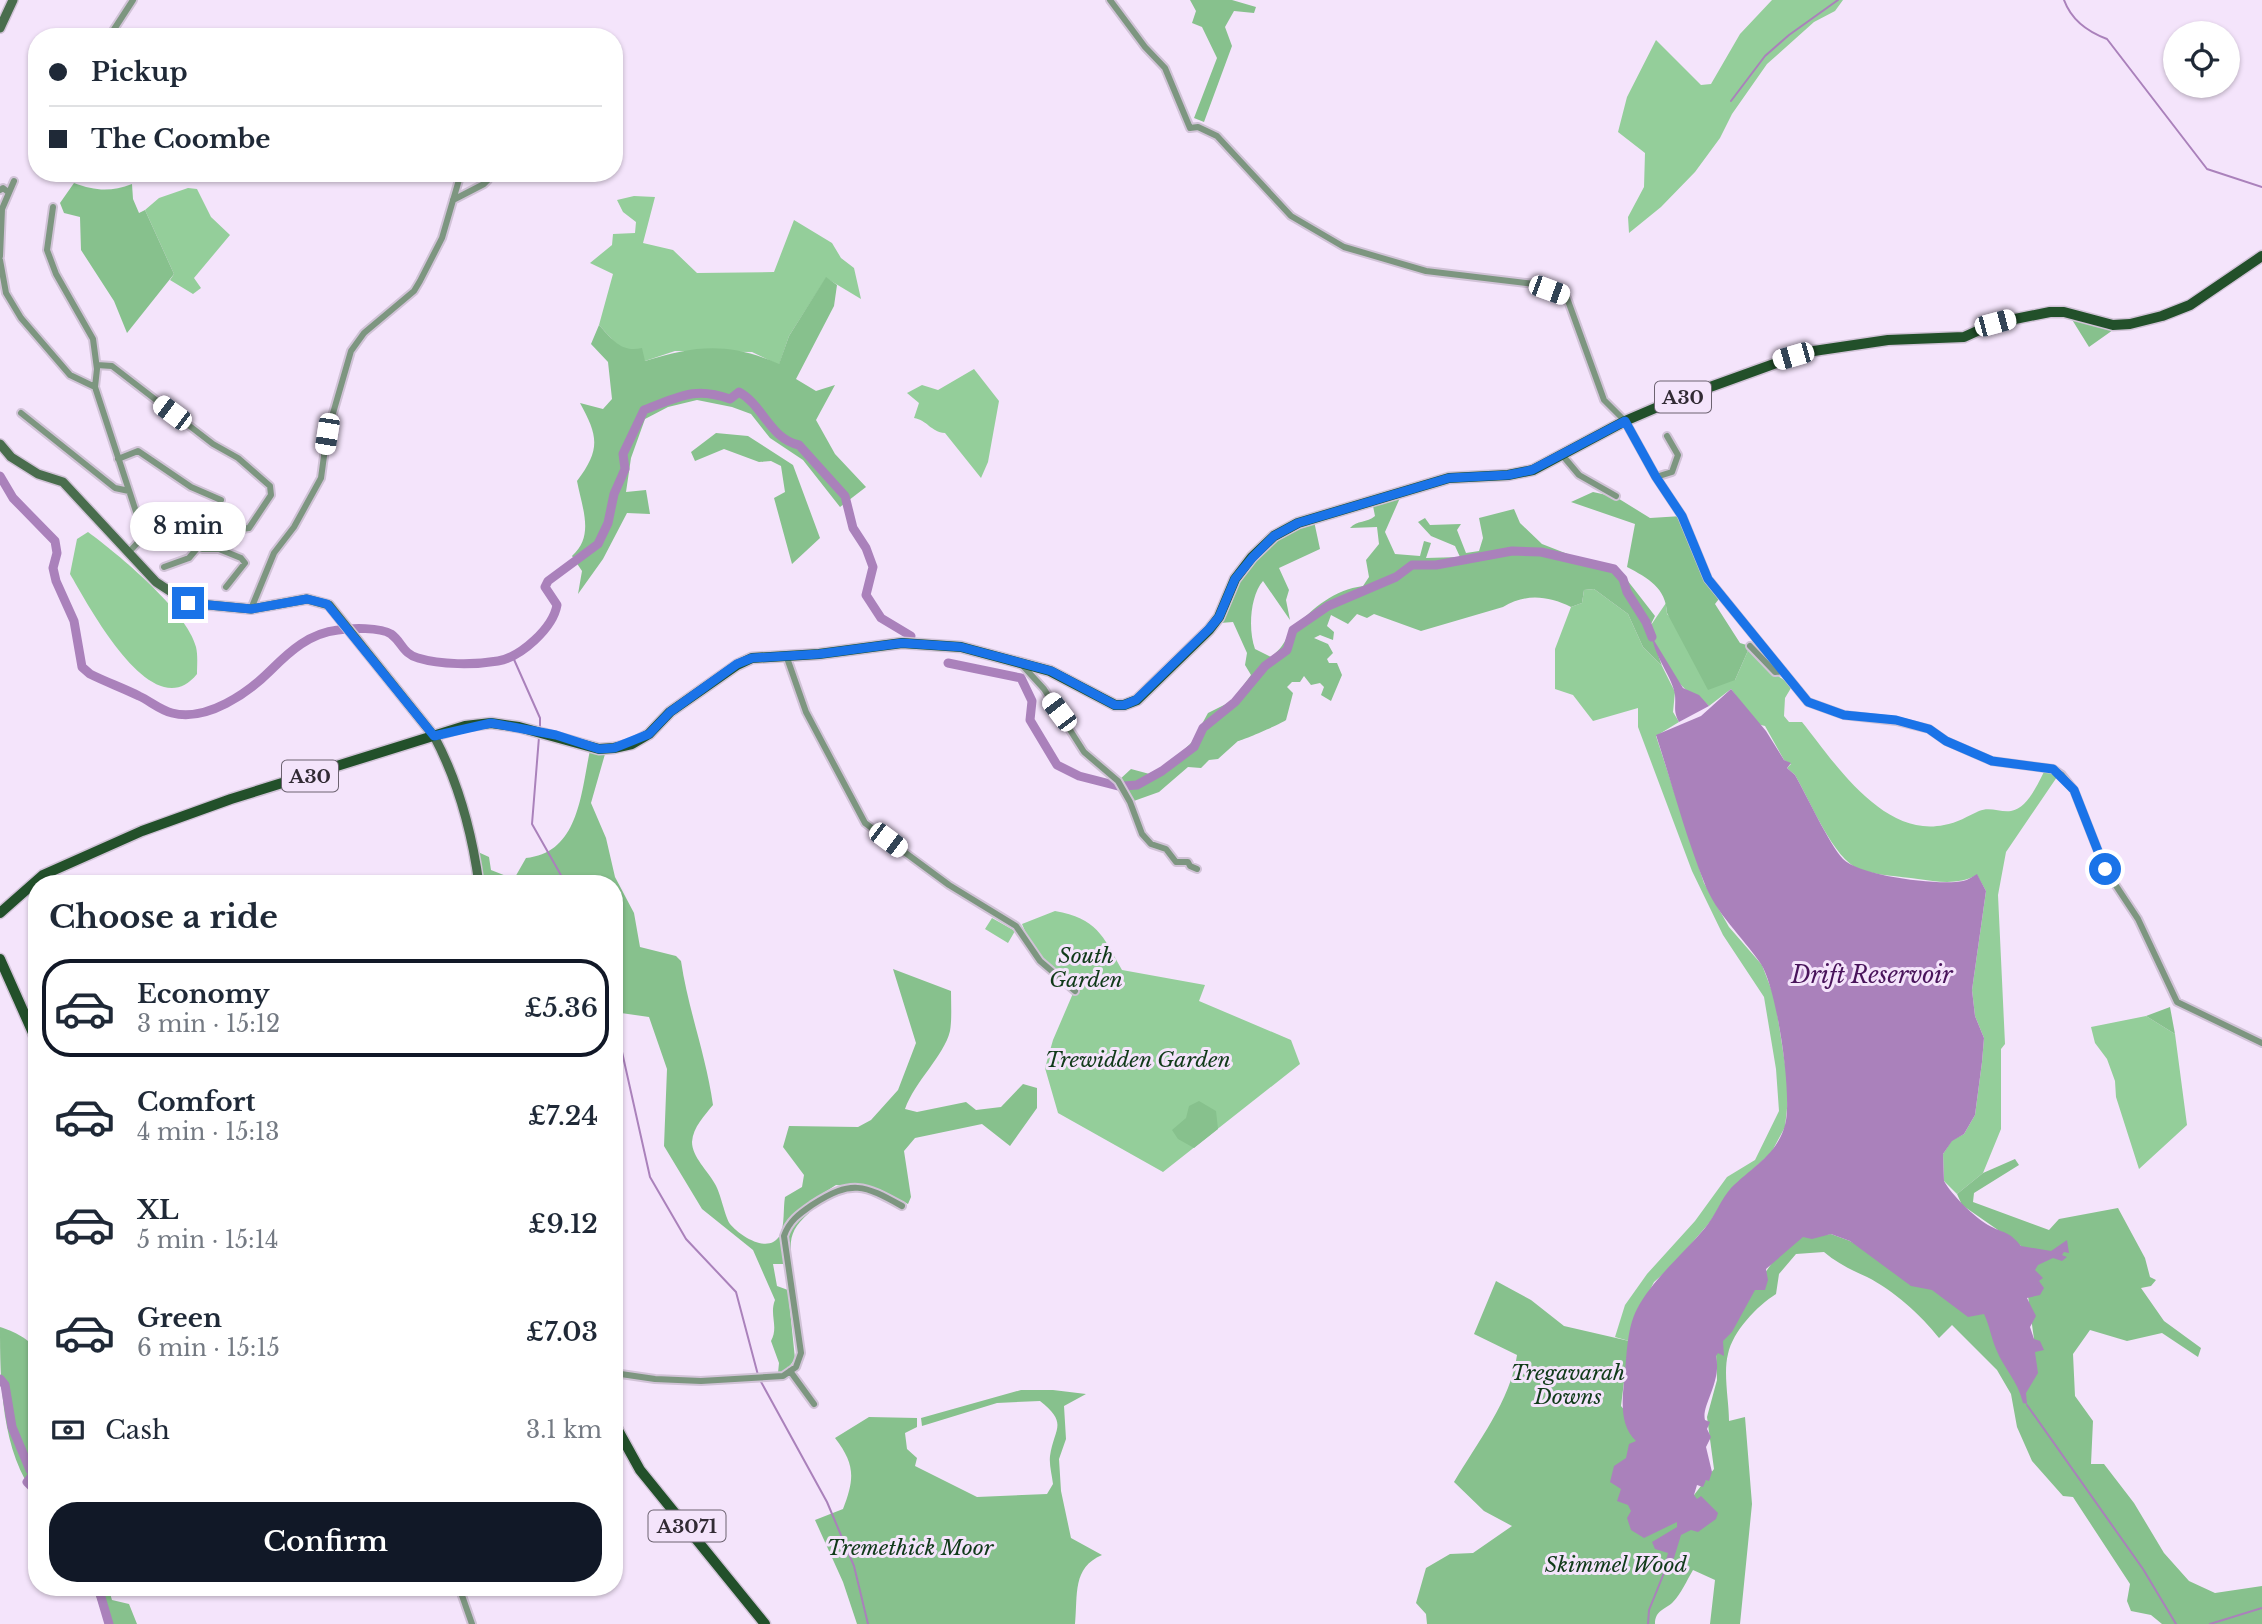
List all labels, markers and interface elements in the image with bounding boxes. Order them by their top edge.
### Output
map controls [2163,21,2240,98]
button: locate [2163,21,2240,98]
text: Pickup [91,56,188,88]
text: The Coombe [91,123,270,155]
car [1526,273,1573,307]
car [1972,307,2019,339]
car [1770,340,1817,372]
road number: A30 [1655,382,1711,412]
car [149,392,196,434]
car [314,412,341,456]
callout: 8 min [130,502,246,550]
text: 8 min [153,512,223,540]
route end [172,587,204,619]
car [1038,689,1081,735]
road number: A30 [282,761,338,792]
car [865,819,912,861]
route start [2089,853,2121,885]
text: Choose a ride [49,897,278,937]
park label: South Garden [1049,943,1123,993]
water label: Drift Reservoir [1790,961,1954,989]
icon: car [53,977,116,1040]
text: Economy [137,978,270,1010]
text: £5.36 [524,992,598,1024]
text: 3 min · 15:12 [137,1010,280,1038]
park label: Trewidden Garden [1045,1047,1231,1073]
icon: car [53,1085,116,1148]
text: Comfort [137,1086,255,1118]
text: £7.24 [528,1100,598,1132]
text: 4 min · 15:13 [137,1118,280,1146]
icon: car [53,1193,116,1256]
text: XL [137,1194,179,1226]
text: £9.12 [528,1208,598,1240]
text: 5 min · 15:14 [137,1226,278,1254]
icon: car [53,1301,116,1364]
text: Green [137,1302,222,1334]
text: £7.03 [526,1316,598,1348]
text: 6 min · 15:15 [137,1334,280,1362]
park label: Tregavarah Downs [1511,1360,1625,1410]
icon: cash [49,1411,87,1449]
text: Cash [105,1414,170,1446]
text: 3.1 km [526,1416,602,1444]
button: Confirm [49,1502,602,1582]
road number: A3071 [648,1510,726,1542]
park label: Tremethick Moor [827,1535,995,1561]
park label: Skimmel Wood [1545,1552,1688,1578]

